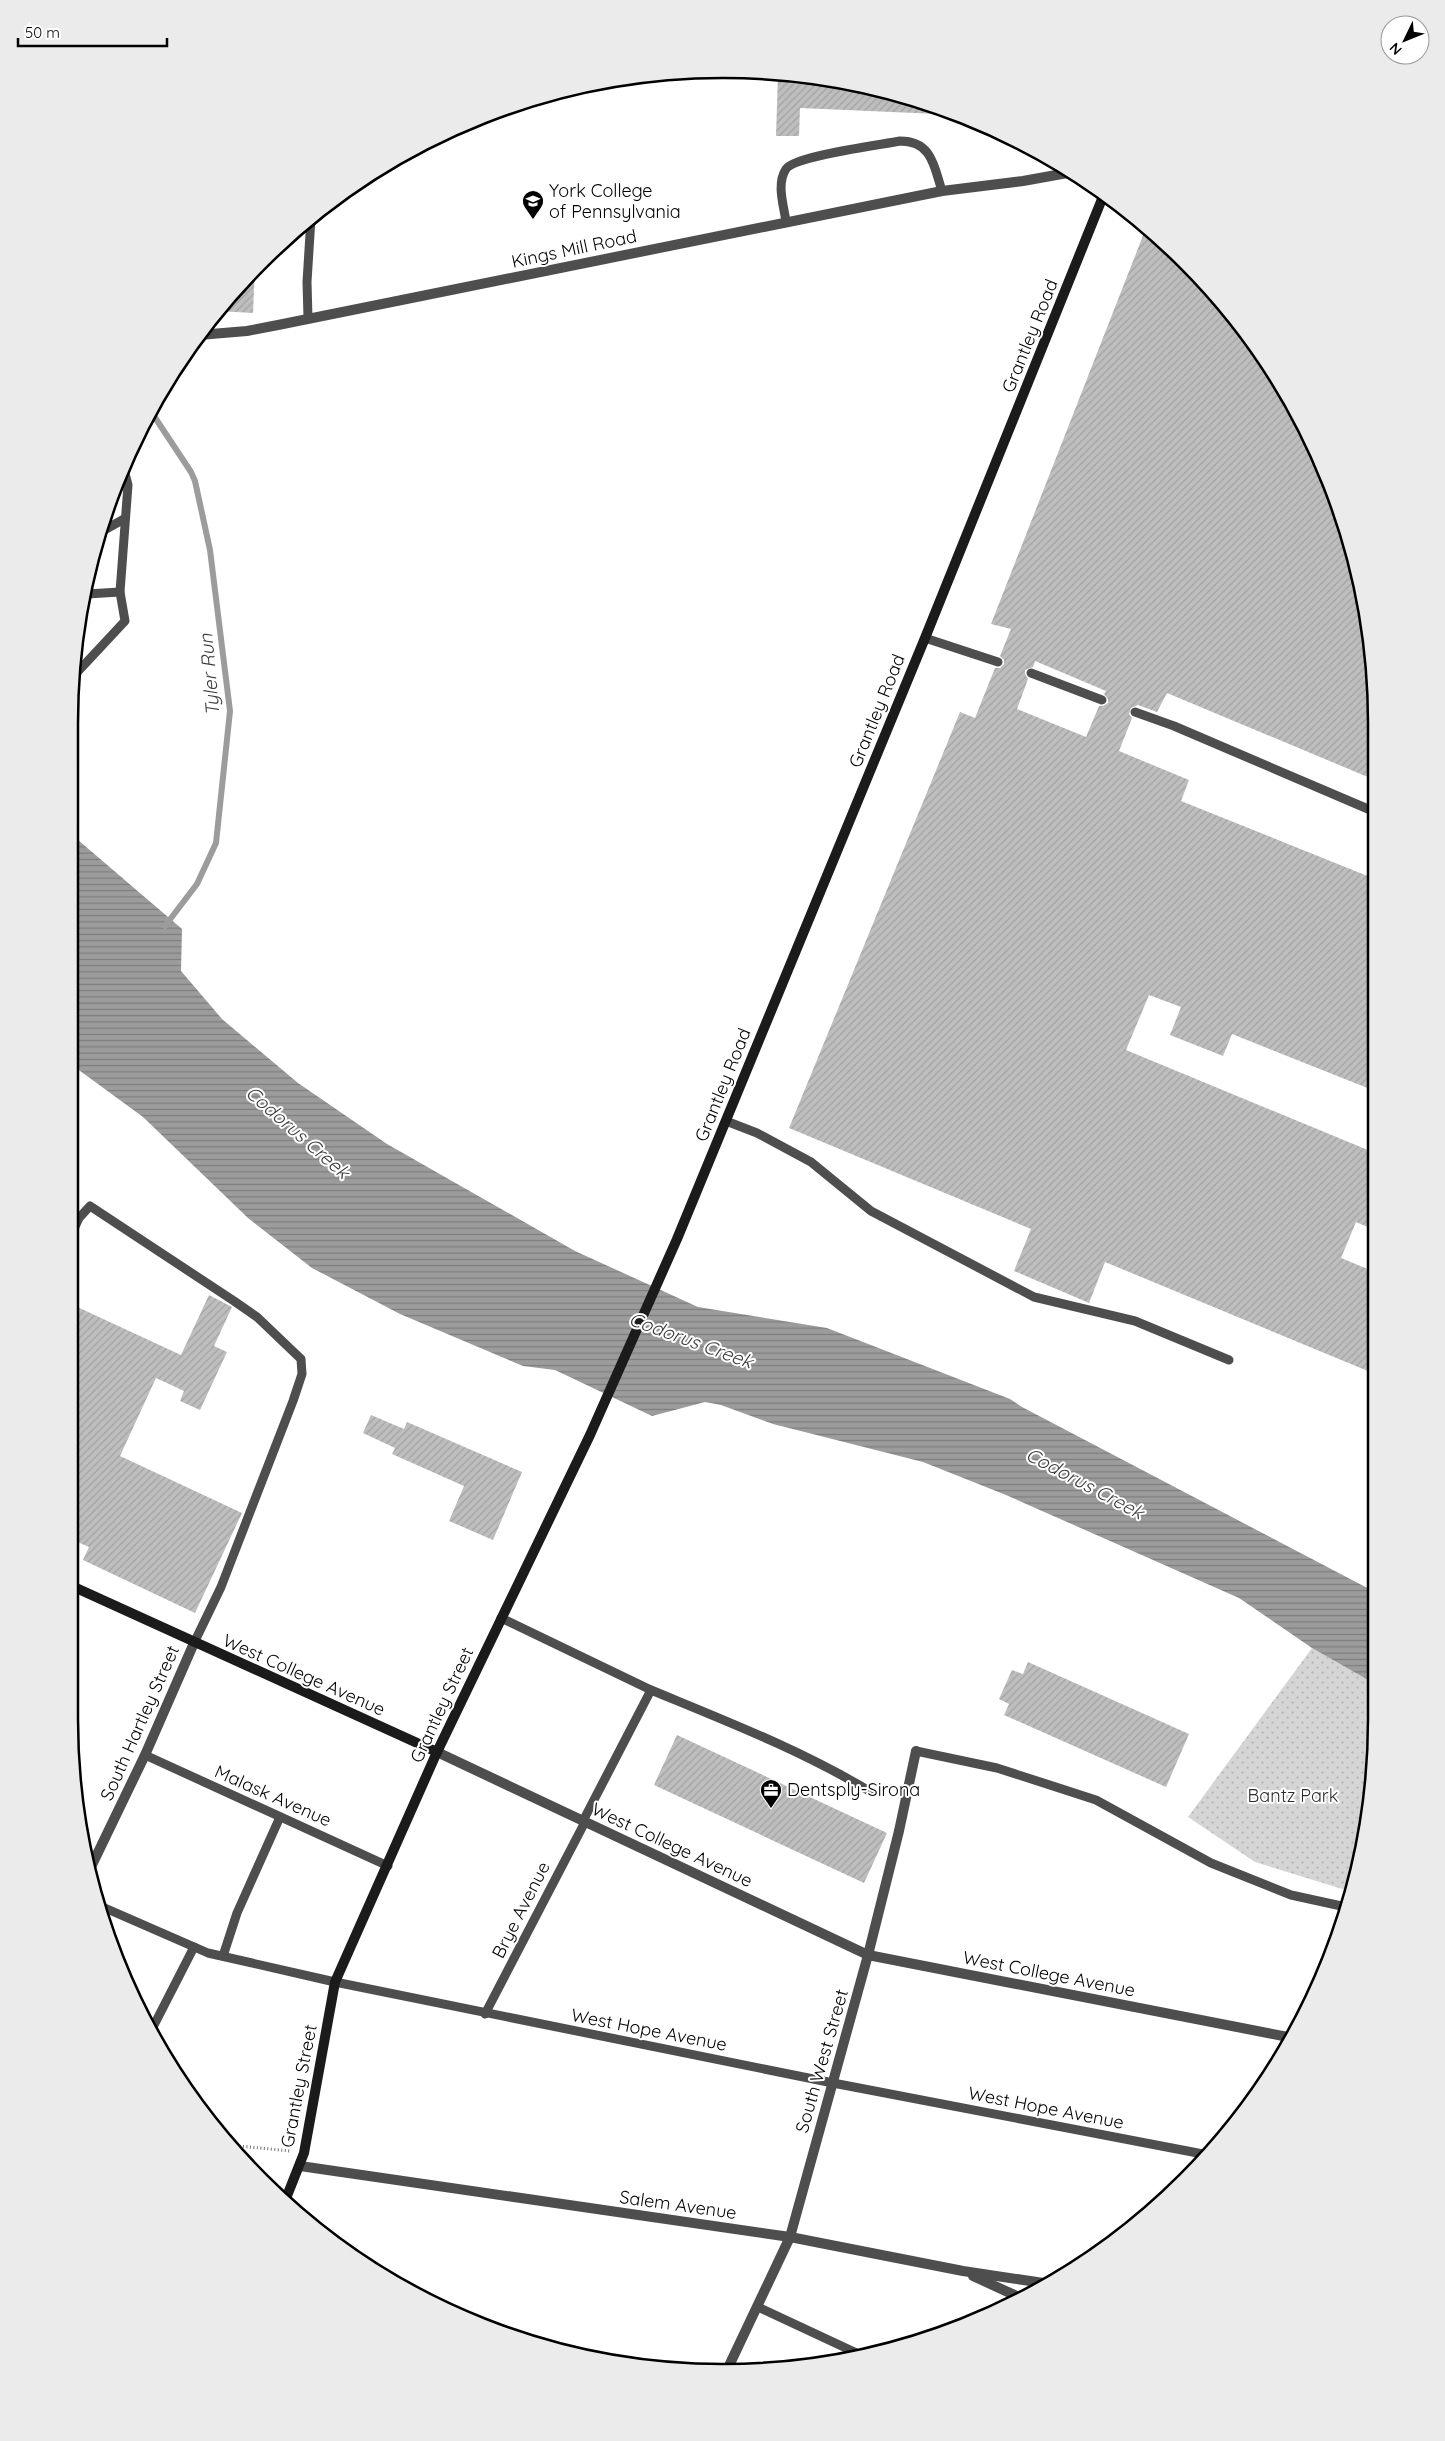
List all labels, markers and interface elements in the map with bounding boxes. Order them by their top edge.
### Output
scale bar [18,15,166,47]
north arrow [1380,15,1430,65]
text: 50 m [25,23,60,42]
text: N [1385,39,1406,59]
place label: York College of Pennsylvania [549,179,681,223]
school or university icon: York College of Pennsylvania [521,189,545,220]
street label: Kings Mill Road [509,224,639,273]
street label: Grantley Road [996,276,1063,396]
water label: Tyler Run [193,632,225,717]
street label: Grantley Road [843,651,910,771]
street label: Grantley Road [689,1025,756,1145]
water label: Codorus Creek [241,1080,356,1185]
water label: Codorus Creek [626,1306,758,1374]
water label: Codorus Creek [1022,1442,1150,1525]
street label: West College Avenue [220,1628,389,1721]
street label: South Hartley Street [95,1641,184,1804]
street label: Grantley Street [405,1643,478,1766]
street label: Malask Avenue [211,1760,335,1832]
office icon: Dentsply-Sirona [759,1778,783,1809]
place label: Dentsply-Sirona [787,1778,920,1801]
park label: Bantz Park [1248,1784,1338,1807]
street label: West College Avenue [588,1797,756,1892]
street label: Brye Avenue [486,1858,555,1962]
street label: West College Avenue [961,1946,1137,2002]
street label: South West Street [790,1986,853,2135]
street label: West Hope Avenue [569,2003,729,2056]
street label: Grantley Street [275,2022,322,2149]
street label: West Hope Avenue [966,2081,1126,2134]
street label: Salem Avenue [618,2185,738,2224]

